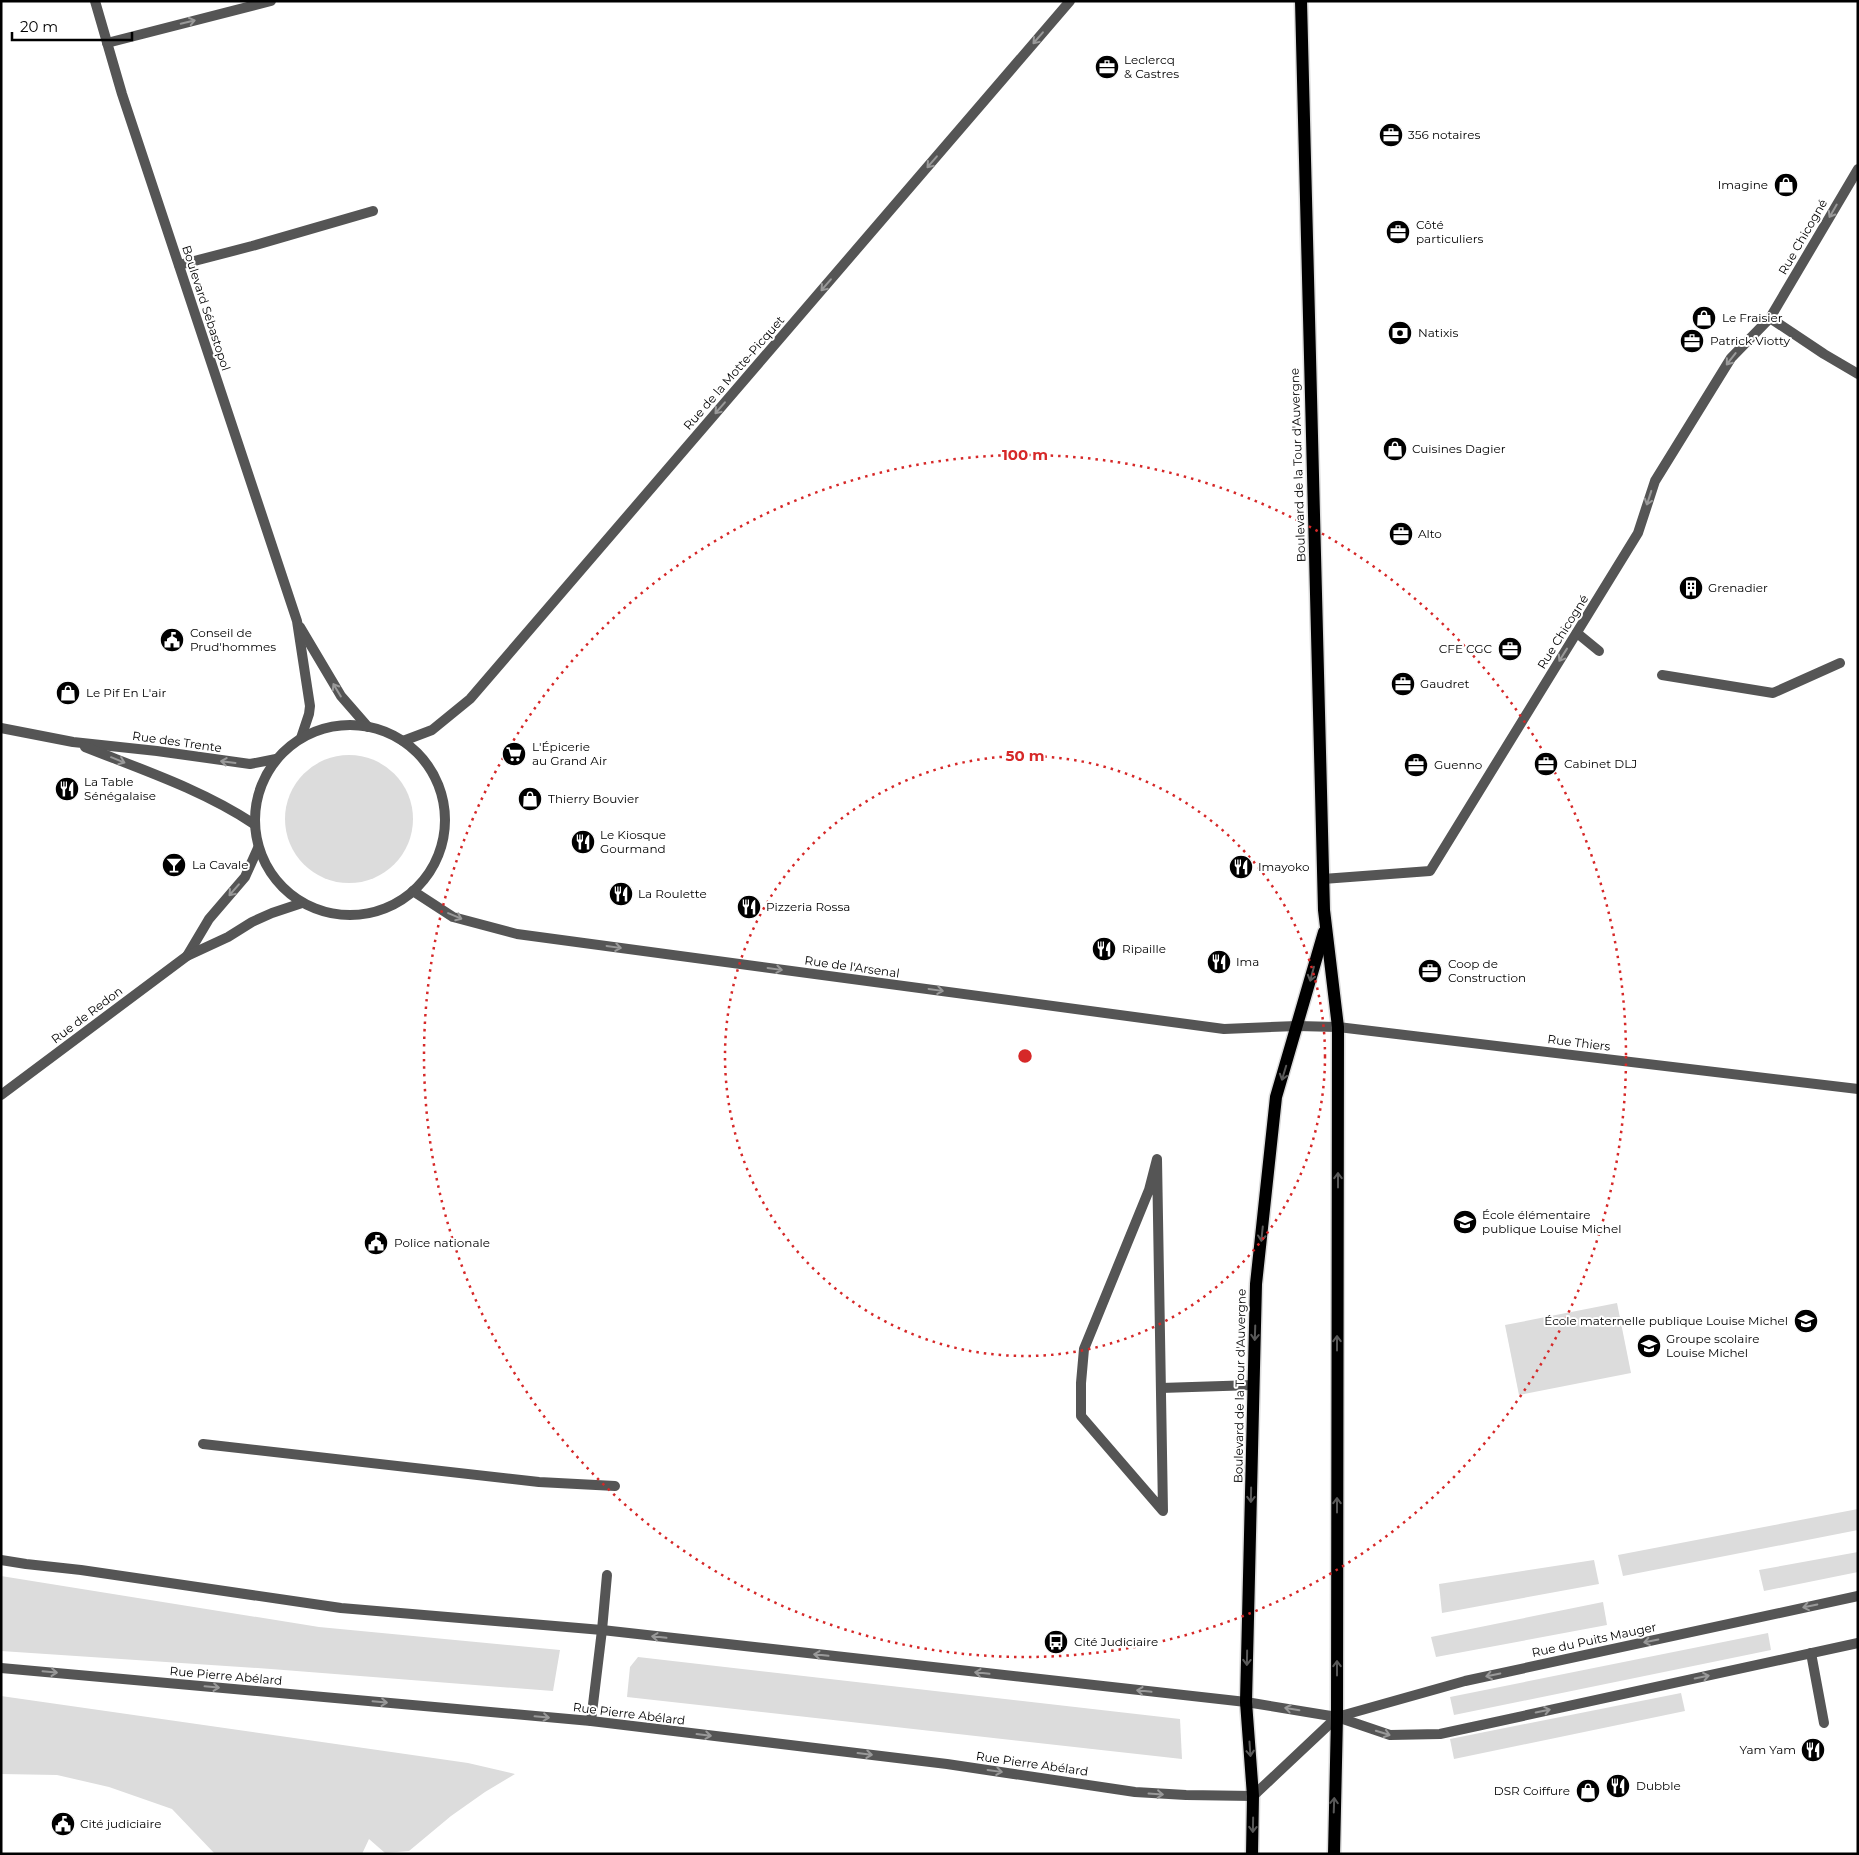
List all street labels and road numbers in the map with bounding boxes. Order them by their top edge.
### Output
street label: Rue Chicogné [1775,196,1830,277]
street label: Boulevard Sébastopol [179,243,234,372]
street label: Rue de la Motte-Picquet [680,312,787,433]
street label: Boulevard de la Tour d'Auvergne [1287,368,1308,562]
street label: Rue Chicogné [1534,592,1591,672]
street label: Rue des Trente [131,728,223,755]
street label: Rue de l'Arsenal [804,952,900,981]
street label: Rue de Redon [48,983,125,1046]
street label: Rue Thiers [1547,1031,1611,1054]
street label: Boulevard de la Tour d'Auvergne [1230,1289,1249,1483]
street label: Rue du Puits Mauger [1530,1619,1658,1660]
street label: Rue Pierre Abélard [169,1663,283,1688]
street label: Rue Pierre Abélard [572,1699,686,1728]
street label: Rue Pierre Abélard [975,1748,1089,1779]

